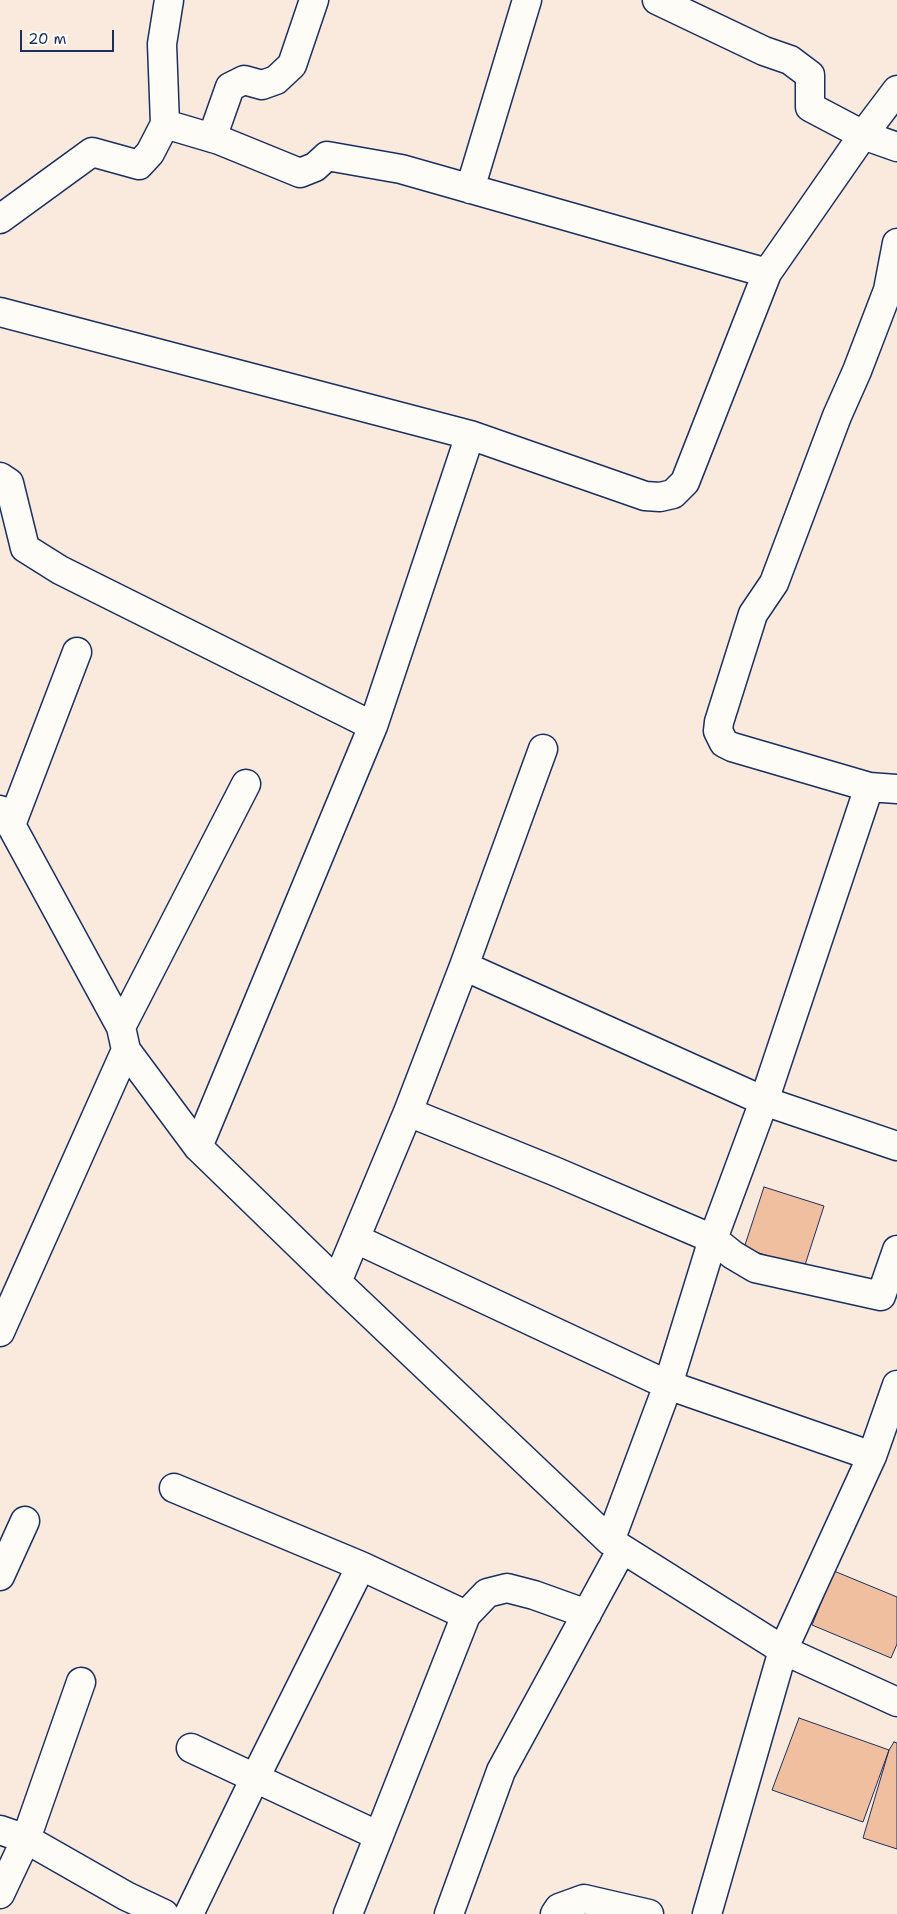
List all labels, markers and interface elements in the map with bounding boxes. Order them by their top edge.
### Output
scale bar [22,20,116,52]
text: 20 m [28,29,67,49]

